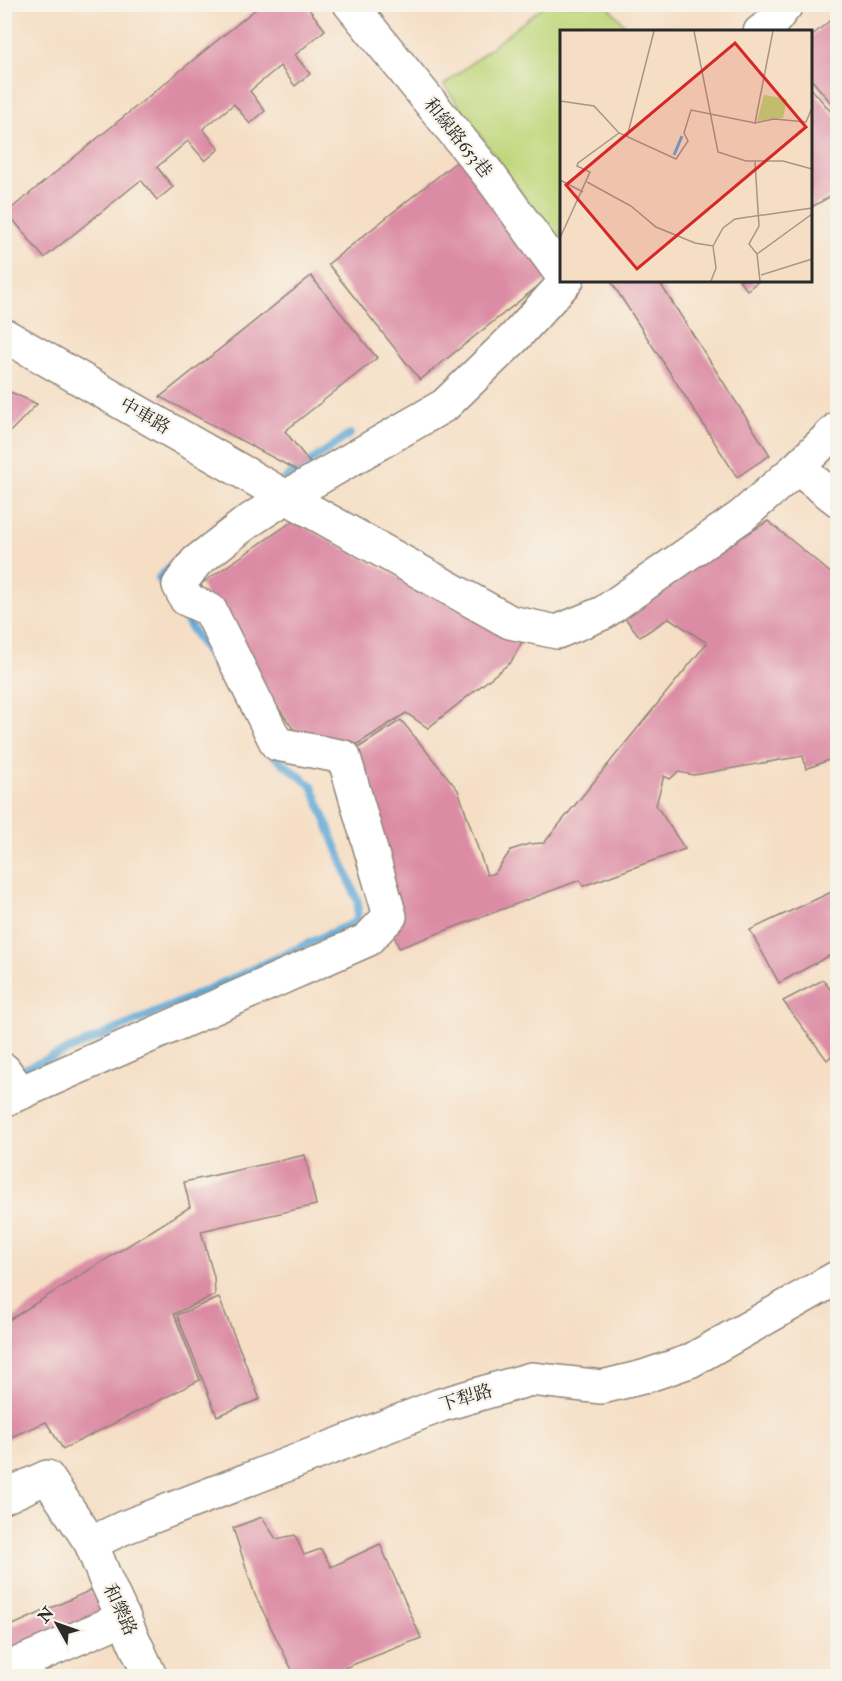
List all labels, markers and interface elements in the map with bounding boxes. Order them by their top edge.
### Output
inset map [560,30,812,282]
street label: 和線路653巷 [419,94,497,182]
street label: 中車路 [116,393,174,439]
street label: 下犁路 [437,1379,495,1417]
street label: 和樂路 [98,1581,142,1639]
north arrow [27,1594,87,1654]
text: N [33,1603,59,1628]

